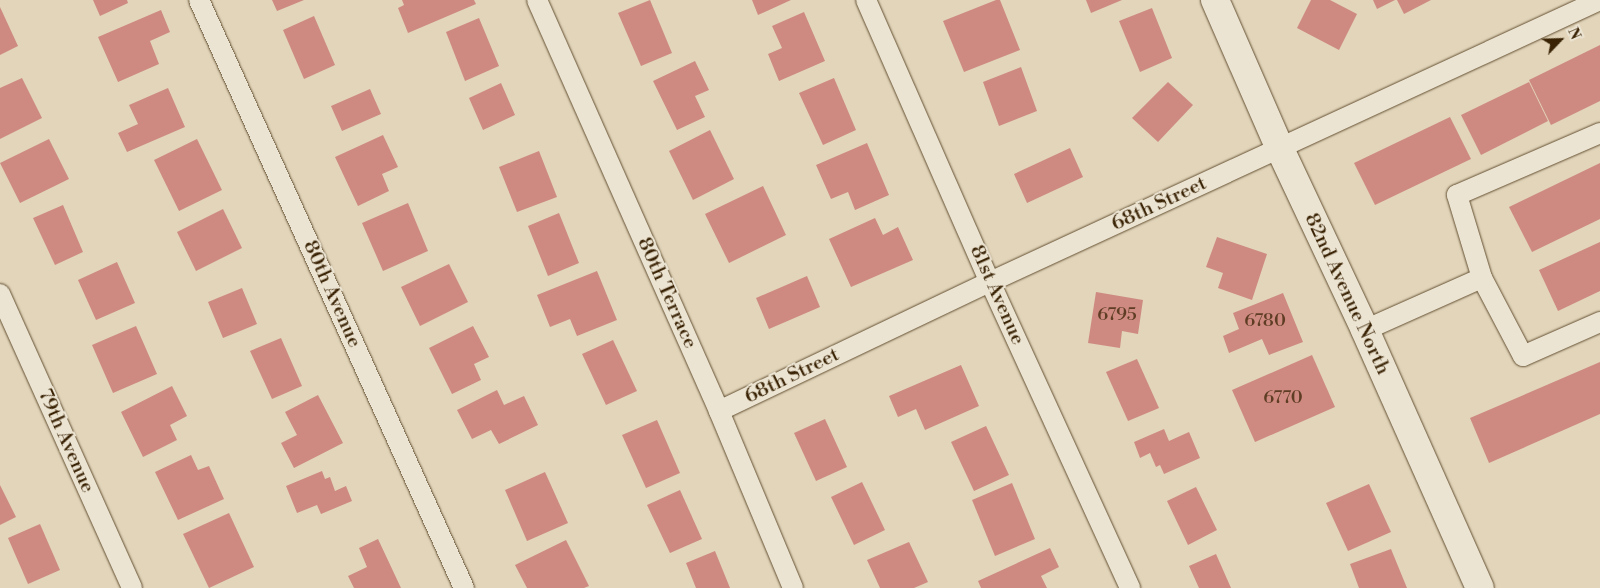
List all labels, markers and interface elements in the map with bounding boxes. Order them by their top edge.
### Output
north arrow [1535,15,1585,65]
text: N [1563,25,1584,43]
street label: 68th Street [1108,172,1210,236]
street label: 82nd Avenue North [1299,209,1395,379]
street label: 80th Terrace [632,234,702,352]
street label: 80th Avenue [298,237,366,351]
street label: 81st Avenue [964,241,1030,349]
house number: 6795 [1097,304,1137,326]
house number: 6780 [1244,310,1286,332]
street label: 68th Street [741,343,843,409]
street label: 79th Avenue [32,385,100,497]
house number: 6770 [1263,387,1303,409]

